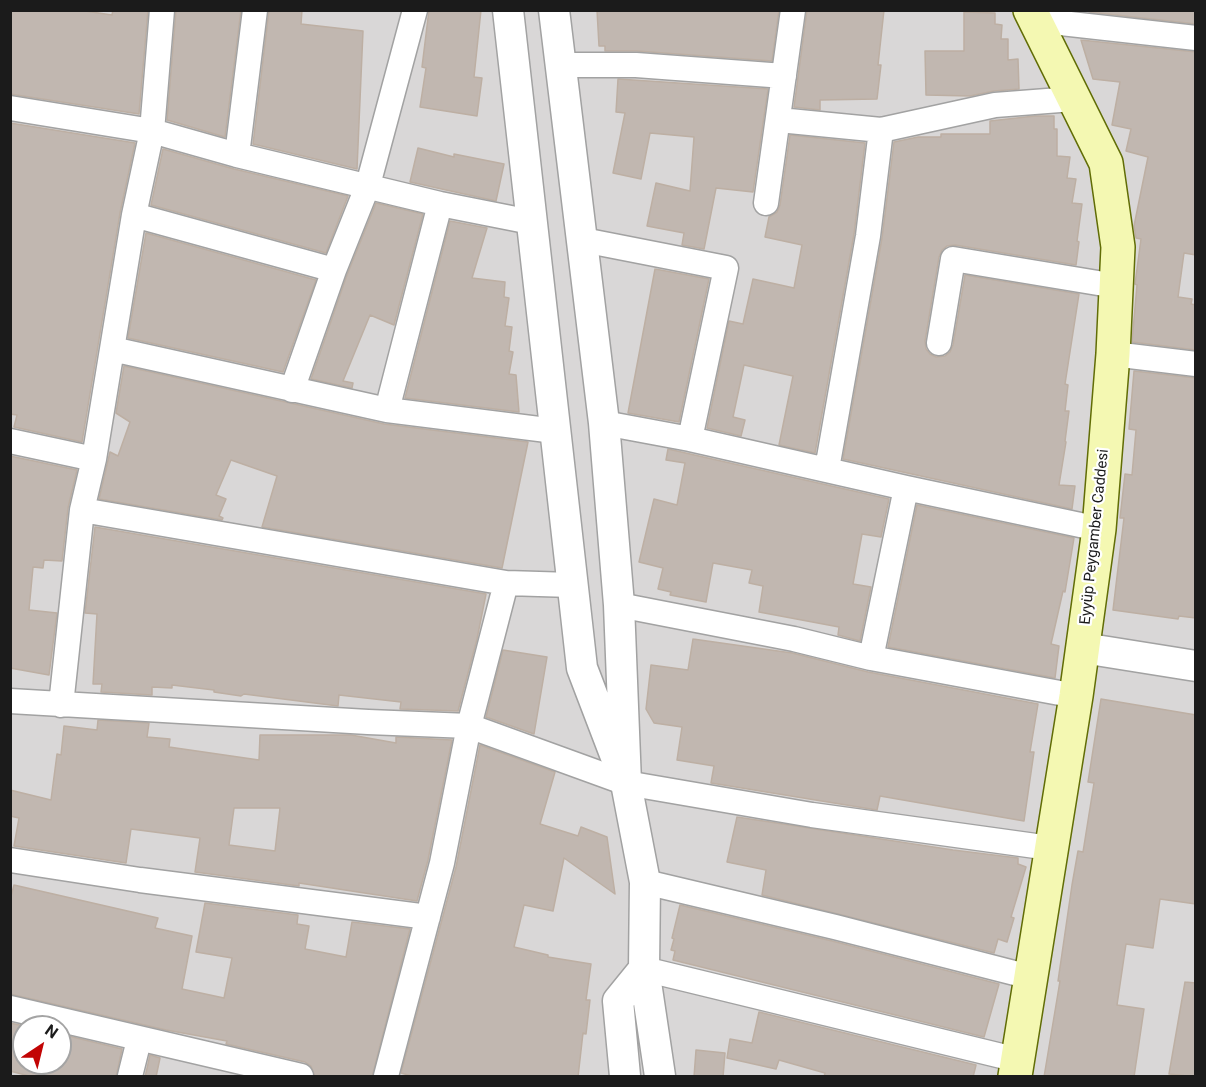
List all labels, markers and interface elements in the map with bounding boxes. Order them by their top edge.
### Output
street label: Eyyüp Peygamber Caddesi [1077,448,1113,626]
north arrow [12,1015,72,1075]
text: N [41,1020,62,1043]

